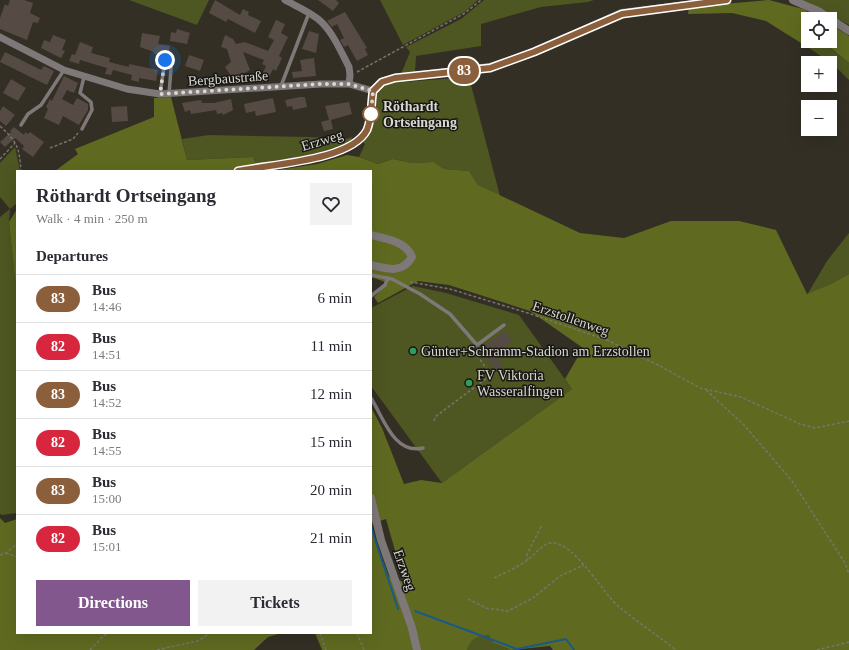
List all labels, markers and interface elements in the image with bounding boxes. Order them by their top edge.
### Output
map controls [801,12,837,136]
button: locate [801,12,837,48]
your location [155,50,175,70]
button: + [801,56,837,92]
line badge: 83 [446,58,482,84]
text: 83 [457,63,471,78]
street label: Bergbaustraße [187,68,269,89]
place label: Röthardt Ortseingang [383,99,457,130]
button: − [801,100,837,136]
marker: Röthardt Ortseingang [362,105,380,123]
street label: Erzweg [300,127,345,154]
button: heart [310,183,352,225]
text: Röthardt Ortseingang [36,185,216,206]
text: Walk · 4 min · 250 m [36,211,148,226]
text: Departures [36,248,108,264]
text: Bus [92,282,116,298]
text: 6 min [317,290,352,306]
text: 83 [51,291,65,306]
street label: Erzstollenweg [531,298,611,339]
text: 14:46 [92,299,122,314]
text: Bus [92,330,116,346]
text: 11 min [310,338,352,354]
text: 82 [51,339,65,354]
place label: Günter+Schramm-Stadion am Erzstollen [421,344,650,359]
marker: Günter+Schramm-Stadion am Erzstollen [408,346,418,356]
text: 14:51 [92,347,122,362]
place label: FV Viktoria Wasseralfingen [477,368,563,399]
text: Bus [92,378,116,394]
marker: FV Viktoria Wasseralfingen [464,378,474,388]
text: 12 min [310,386,352,402]
text: 83 [51,387,65,402]
text: 14:52 [92,395,122,410]
text: Bus [92,426,116,442]
text: 15 min [310,434,352,450]
text: 82 [51,435,65,450]
text: 14:55 [92,443,122,458]
text: Bus [92,474,116,490]
text: 20 min [310,482,352,498]
text: 83 [51,483,65,498]
text: 15:00 [92,491,122,506]
text: Bus [92,522,116,538]
text: 21 min [310,530,352,546]
text: 82 [51,531,65,546]
text: 15:01 [92,539,122,554]
street label: Erzweg [390,548,419,593]
button: Directions [36,580,190,626]
button: Tickets [198,580,352,626]

